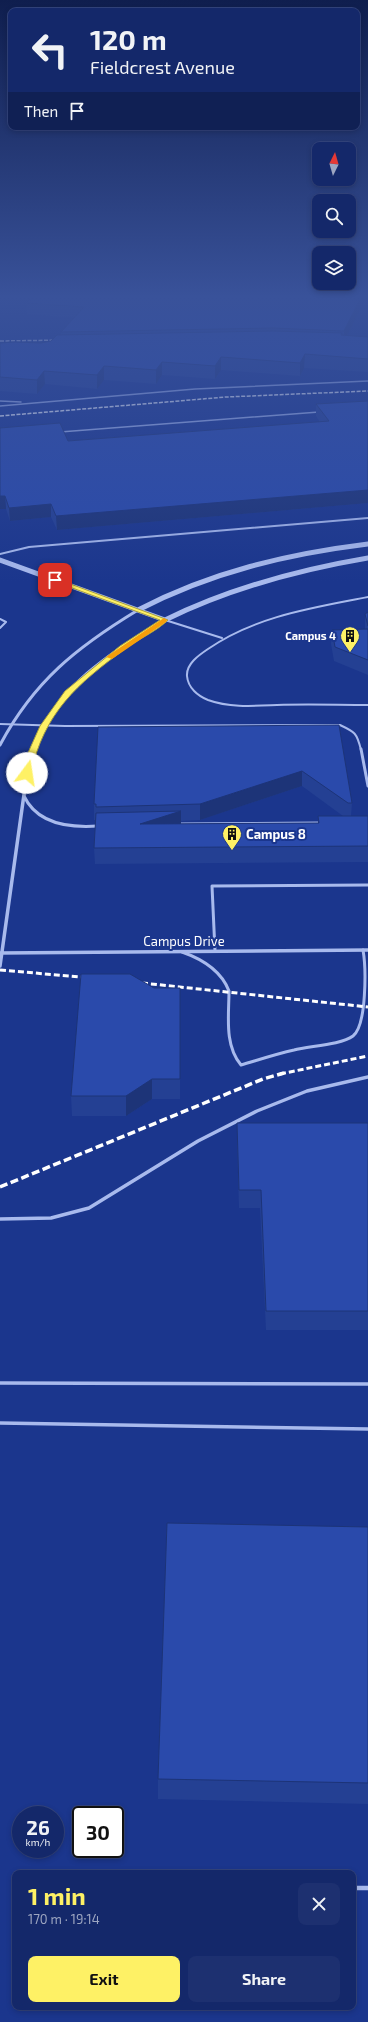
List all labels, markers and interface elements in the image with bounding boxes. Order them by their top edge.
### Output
text: 120 m [90,22,167,56]
icon: left [24,24,76,76]
text: Fieldcrest Avenue [90,56,235,78]
icon: arrive [66,100,88,122]
text: Then [24,102,58,120]
north arrow [312,142,356,186]
map controls [312,142,356,290]
button: search [312,194,356,238]
button: layers [312,246,356,290]
pin [38,563,72,597]
icon: arrive [44,569,66,591]
building icon: Campus 4 [339,625,361,653]
place label: Campus 4 [285,629,336,642]
position arrow [6,752,48,794]
building icon: Campus 8 [221,823,243,851]
place label: Campus 8 [246,826,306,842]
street label: Campus Drive [143,933,225,949]
speed limit sign: 30 [72,1806,124,1858]
text: 26 [26,1815,50,1839]
text: km/h [26,1836,50,1848]
text: 1 min [28,1881,86,1910]
button: close [298,1883,340,1925]
text: 170 m · 19:14 [28,1911,100,1927]
button: Exit [28,1956,180,2002]
button: Share [188,1956,340,2002]

